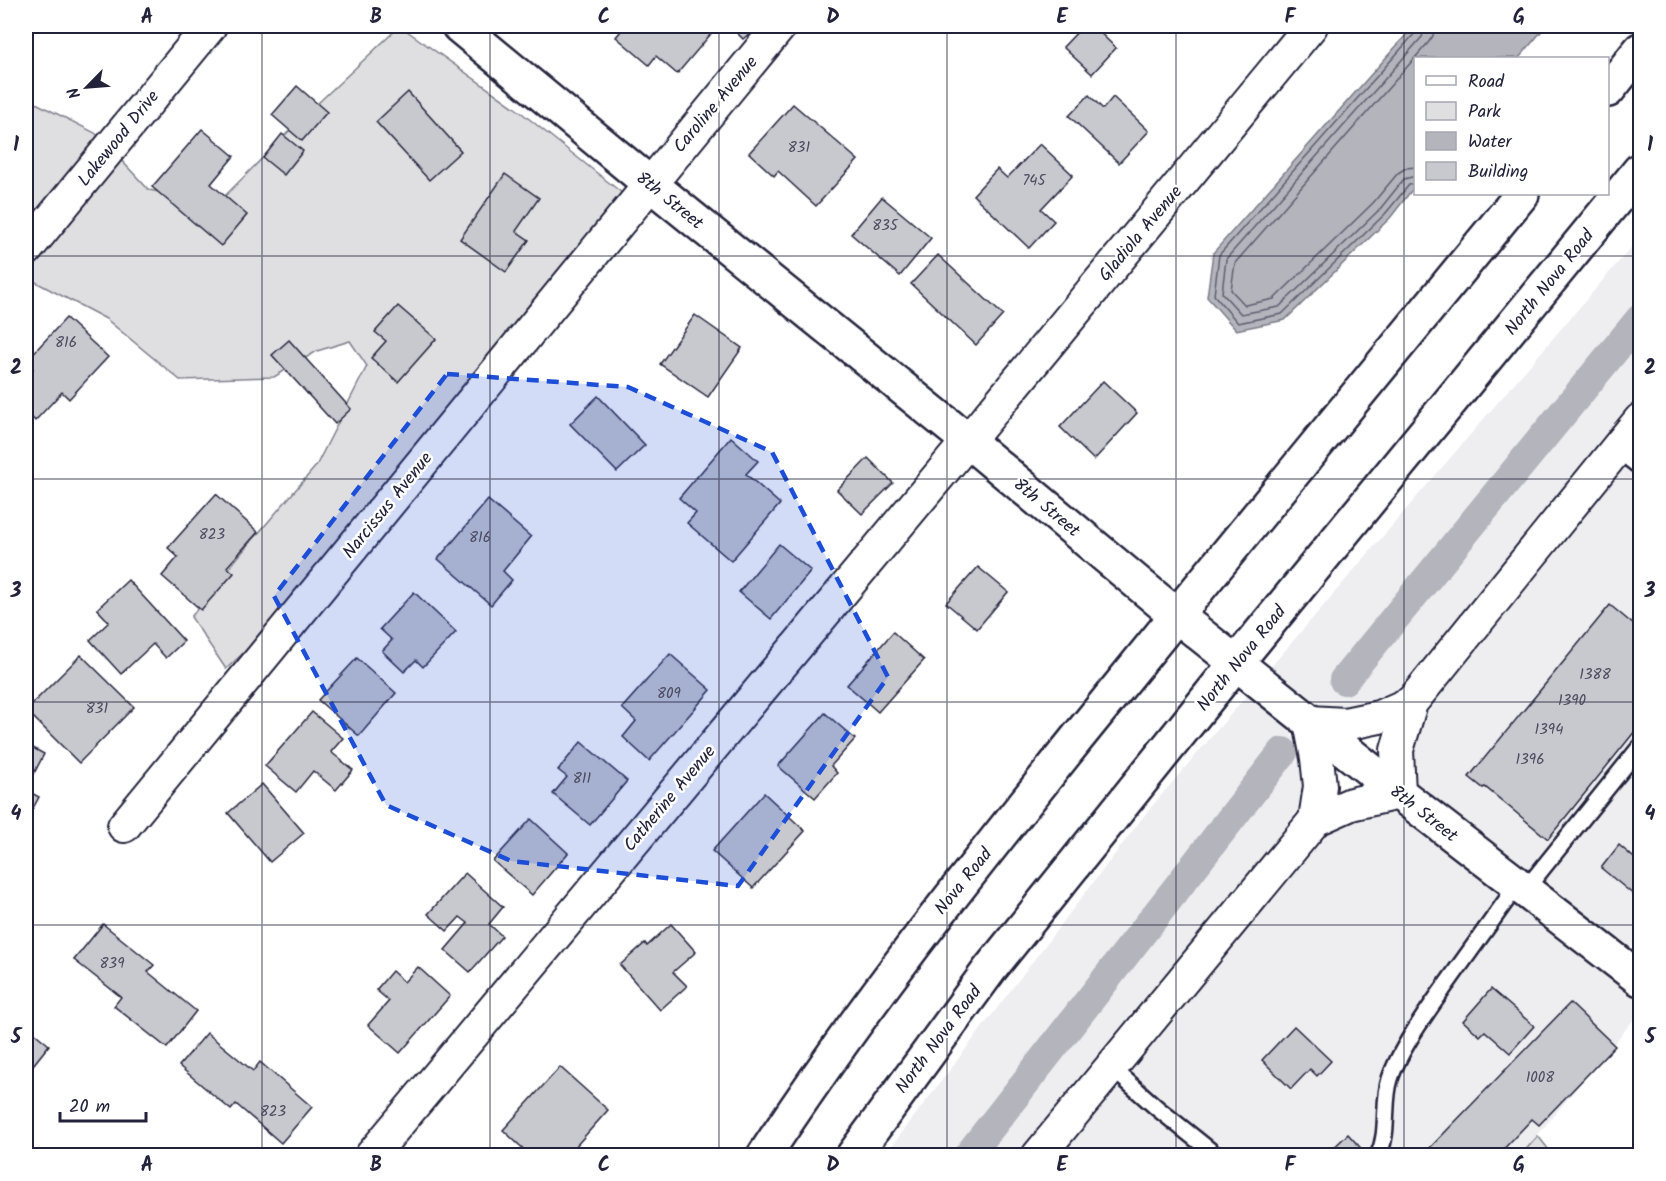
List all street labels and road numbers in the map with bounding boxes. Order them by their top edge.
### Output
street label: Caroline Avenue [666,50,766,160]
street label: Lakewood Drive [71,84,167,194]
street label: 8th Street [629,165,710,238]
street label: Gladiola Avenue [1092,179,1190,289]
street label: North Nova Road [1498,223,1603,343]
street label: Narcissus Avenue [336,446,441,566]
street label: 8th Street [1006,471,1087,546]
street label: North Nova Road [1190,599,1295,719]
street label: Catherine Avenue [617,739,724,859]
street label: 8th Street [1382,778,1464,851]
street label: Nova Road [928,841,1001,922]
street label: North Nova Road [889,979,990,1100]

